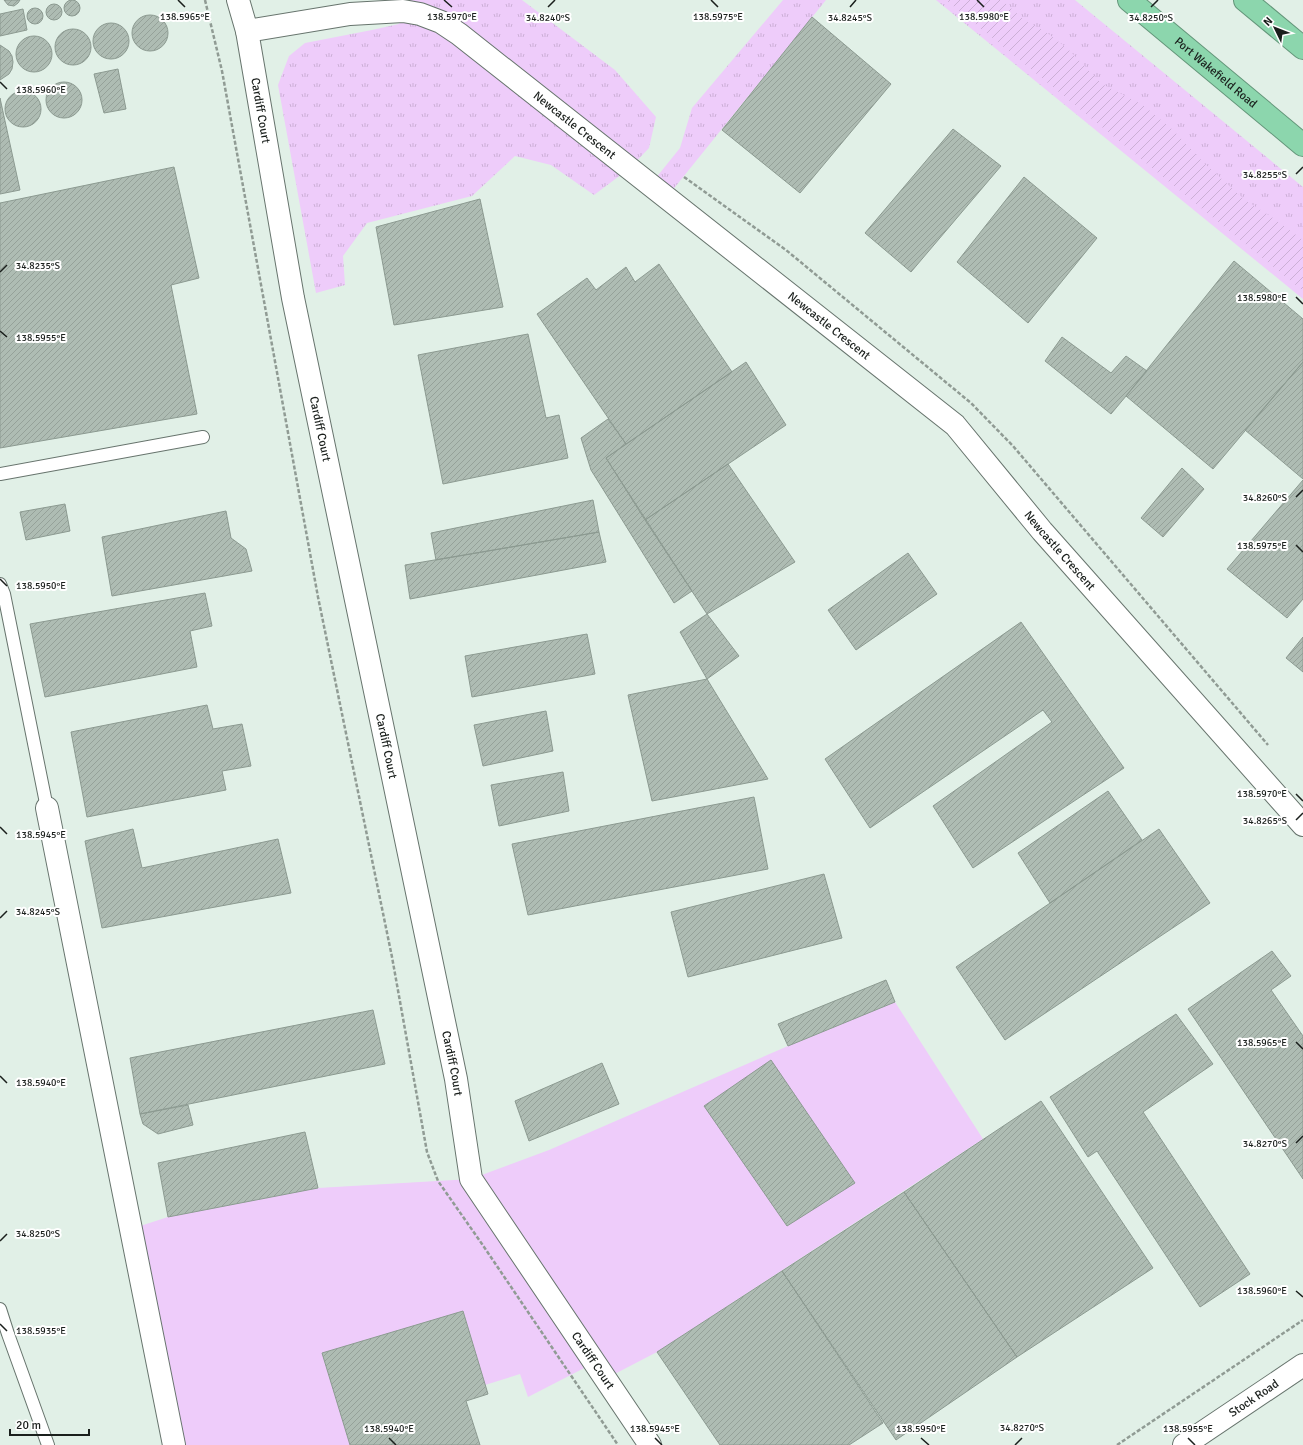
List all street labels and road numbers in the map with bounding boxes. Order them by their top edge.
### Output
street label: Port Wakefield Road [1171,34,1260,111]
street label: Cardiff Court [248,77,274,144]
street label: Newcastle Crescent [530,88,619,162]
street label: Newcastle Crescent [785,289,873,363]
street label: Cardiff Court [306,395,334,463]
street label: Newcastle Crescent [1021,508,1099,593]
street label: Cardiff Court [372,712,401,780]
street label: Cardiff Court [439,1029,466,1097]
street label: Cardiff Court [568,1329,618,1392]
street label: Stock Road [1226,1376,1282,1420]

